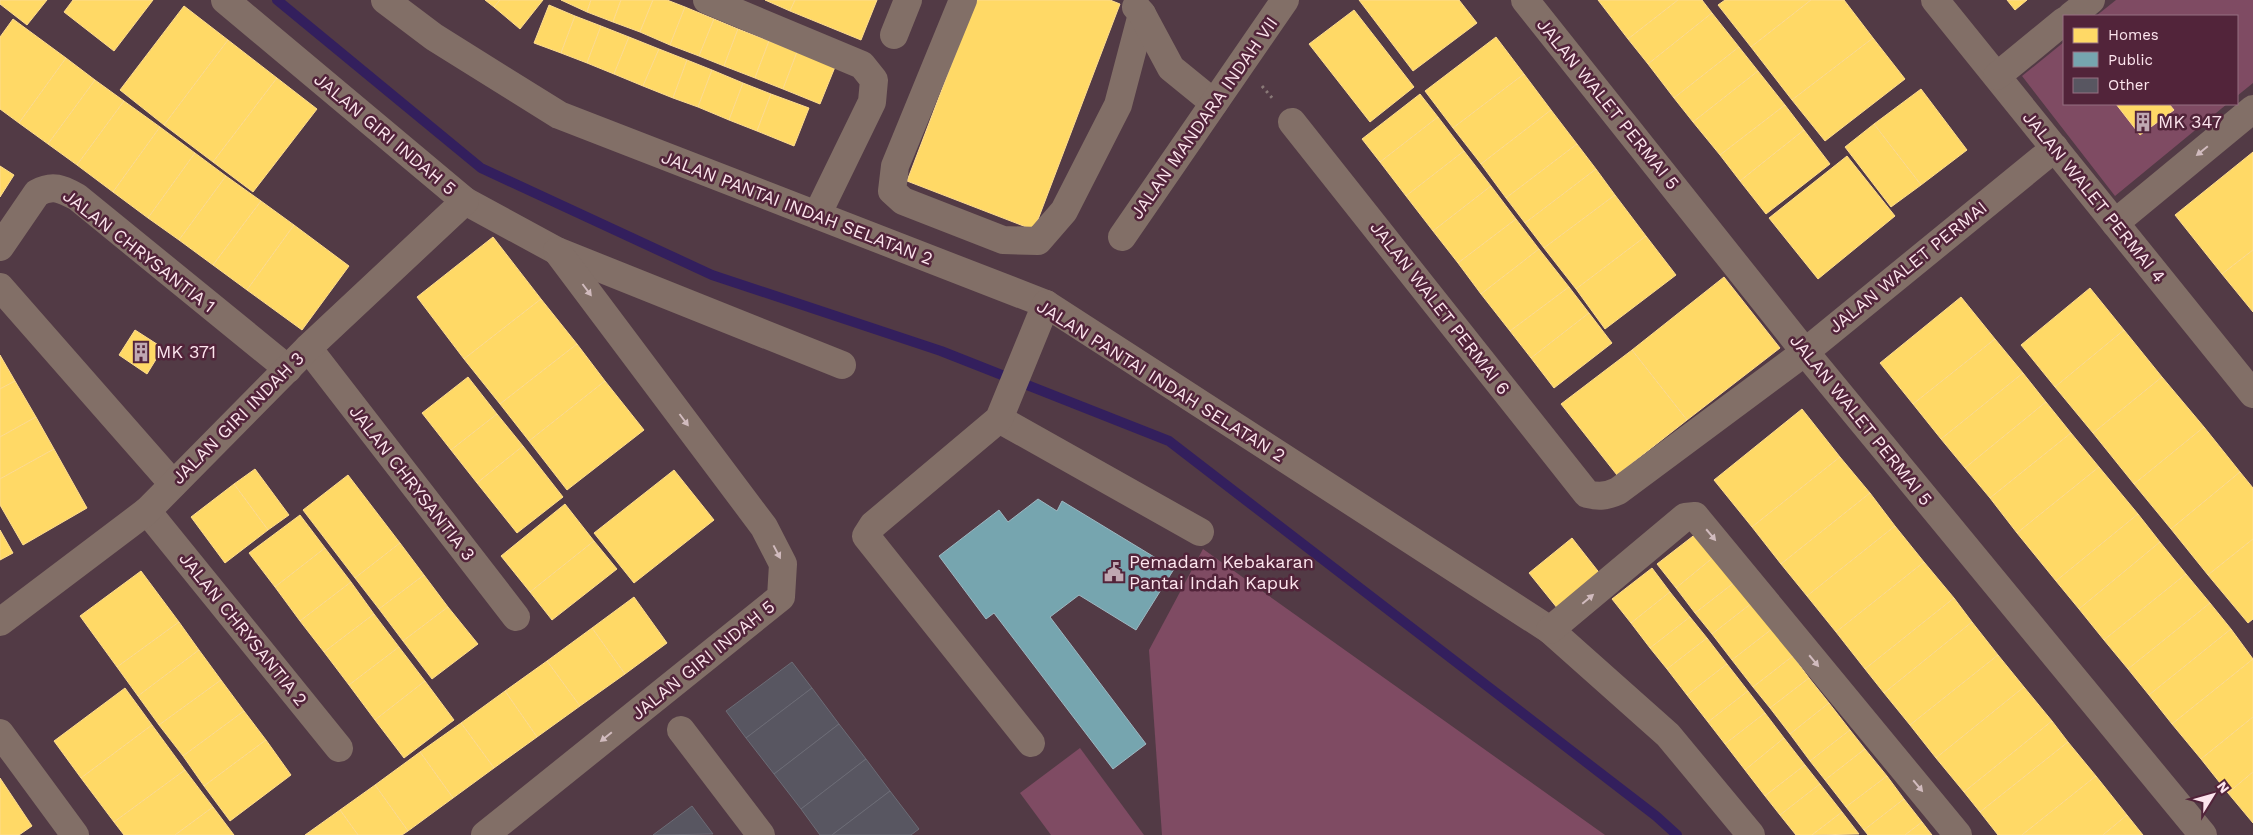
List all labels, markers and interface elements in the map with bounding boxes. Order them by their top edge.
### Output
street label: JALAN MANDARA INDAH VII [1126,13,1282,223]
street label: JALAN WALET PERMAI 5 [1533,14,1684,193]
legend [2063,15,2238,105]
text: Homes [2108,26,2159,44]
text: Public [2108,51,2153,69]
street label: JALAN GIRI INDAH 5 [310,68,460,199]
text: Other [2108,76,2150,94]
street label: JALAN WALET PERMAI 4 [2019,107,2170,287]
building icon: MK 347 [2132,111,2154,133]
place label: MK 347 [2158,111,2222,132]
street label: JALAN PANTAI INDAH SELATAN 2 [659,146,936,269]
one-way arrow [2196,146,2209,157]
street label: JALAN CHRYSANTIA 1 [59,185,220,317]
street label: JALAN WALET PERMAI [1824,196,1991,337]
street label: JALAN WALET PERMAI 6 [1366,217,1515,399]
one-way arrow [581,283,592,296]
street label: JALAN PANTAI INDAH SELATAN 2 [1033,295,1289,466]
street label: JALAN WALET PERMAI 5 [1786,330,1937,509]
building icon: MK 371 [130,341,152,363]
place label: MK 371 [156,341,216,362]
street label: JALAN GIRI INDAH 3 [167,347,308,488]
street label: JALAN CHRYSANTIA 3 [345,401,480,564]
one-way arrow [679,413,689,427]
one-way arrow [1705,529,1716,542]
one-way arrow [773,545,781,560]
street label: JALAN CHRYSANTIA 2 [175,548,312,710]
place label: Pemadam Kebakaran Pantai Indah Kapuk [1129,551,1314,593]
public building icon: Pemadam Kebakaran Pantai Indah Kapuk [1103,561,1125,583]
one-way arrow [1581,593,1594,604]
street label: JALAN GIRI INDAH 5 [627,595,779,724]
one-way arrow [1809,654,1820,667]
one-way arrow [600,732,613,743]
north arrow [2188,770,2238,820]
text: N [2214,778,2233,796]
one-way arrow [1912,779,1923,792]

